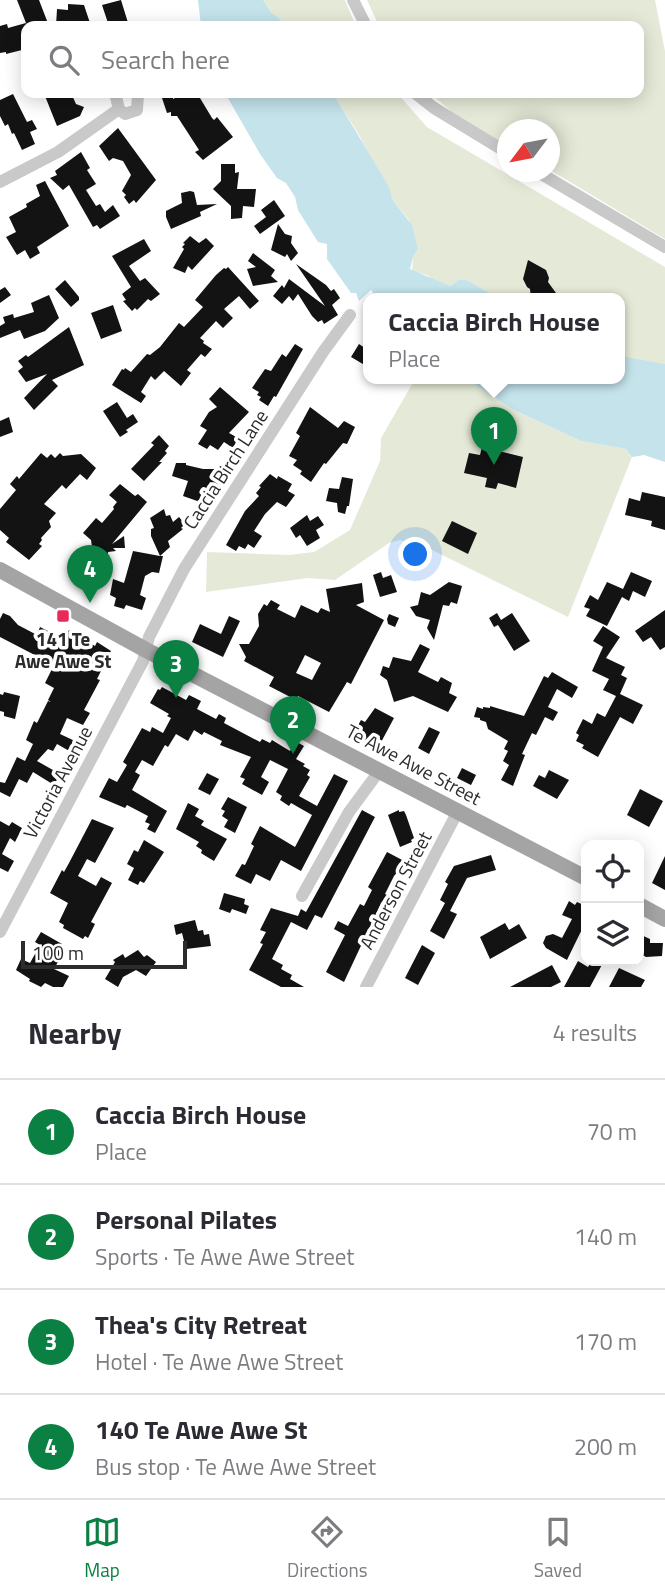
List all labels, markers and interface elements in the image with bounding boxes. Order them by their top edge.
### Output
search box [21,21,644,98]
text: Search here [101,40,230,79]
icon: search [45,41,83,79]
north arrow [497,119,560,182]
popup [363,293,625,384]
text: Caccia Birch House [388,302,600,341]
text: Place [388,341,440,376]
street label: Caccia Birch Lane [175,403,275,535]
pin: 1 [471,407,517,465]
your location [398,537,432,571]
pin: 4 [67,545,113,603]
marker: 141 Te Awe Awe St [55,608,71,624]
place label: 141 Te Awe Awe St [15,624,111,675]
pin: 3 [153,640,199,698]
pin: 2 [270,696,316,754]
street label: Te Awe Awe Street [341,716,487,812]
street label: Victoria Avenue [15,720,99,844]
street label: Anderson Street [352,826,438,954]
map controls [581,840,644,966]
button: locate [581,840,644,903]
button: layers [581,903,644,966]
scale bar [21,938,187,970]
text: 100 m [32,938,84,967]
text: Nearby [28,1010,121,1056]
text: 4 results [553,1015,637,1050]
text: Caccia Birch House [95,1095,306,1134]
text: 1 [45,1114,57,1149]
text: 70 m [587,1114,637,1149]
text: Place [95,1134,147,1169]
text: Personal Pilates [95,1200,277,1239]
text: 2 [45,1219,57,1254]
text: 140 m [574,1219,637,1254]
text: Sports · Te Awe Awe Street [95,1239,354,1274]
text: Thea's City Retreat [95,1305,307,1344]
text: 3 [45,1324,57,1359]
text: 170 m [574,1324,637,1359]
text: Hotel · Te Awe Awe Street [95,1344,343,1379]
text: 140 Te Awe Awe St [95,1410,308,1449]
text: 4 [45,1429,57,1464]
text: 200 m [574,1429,637,1464]
text: Bus stop · Te Awe Awe Street [95,1449,376,1484]
tab: Map [83,1513,121,1584]
tab: Directions [287,1513,368,1584]
tab: Saved [534,1513,582,1584]

